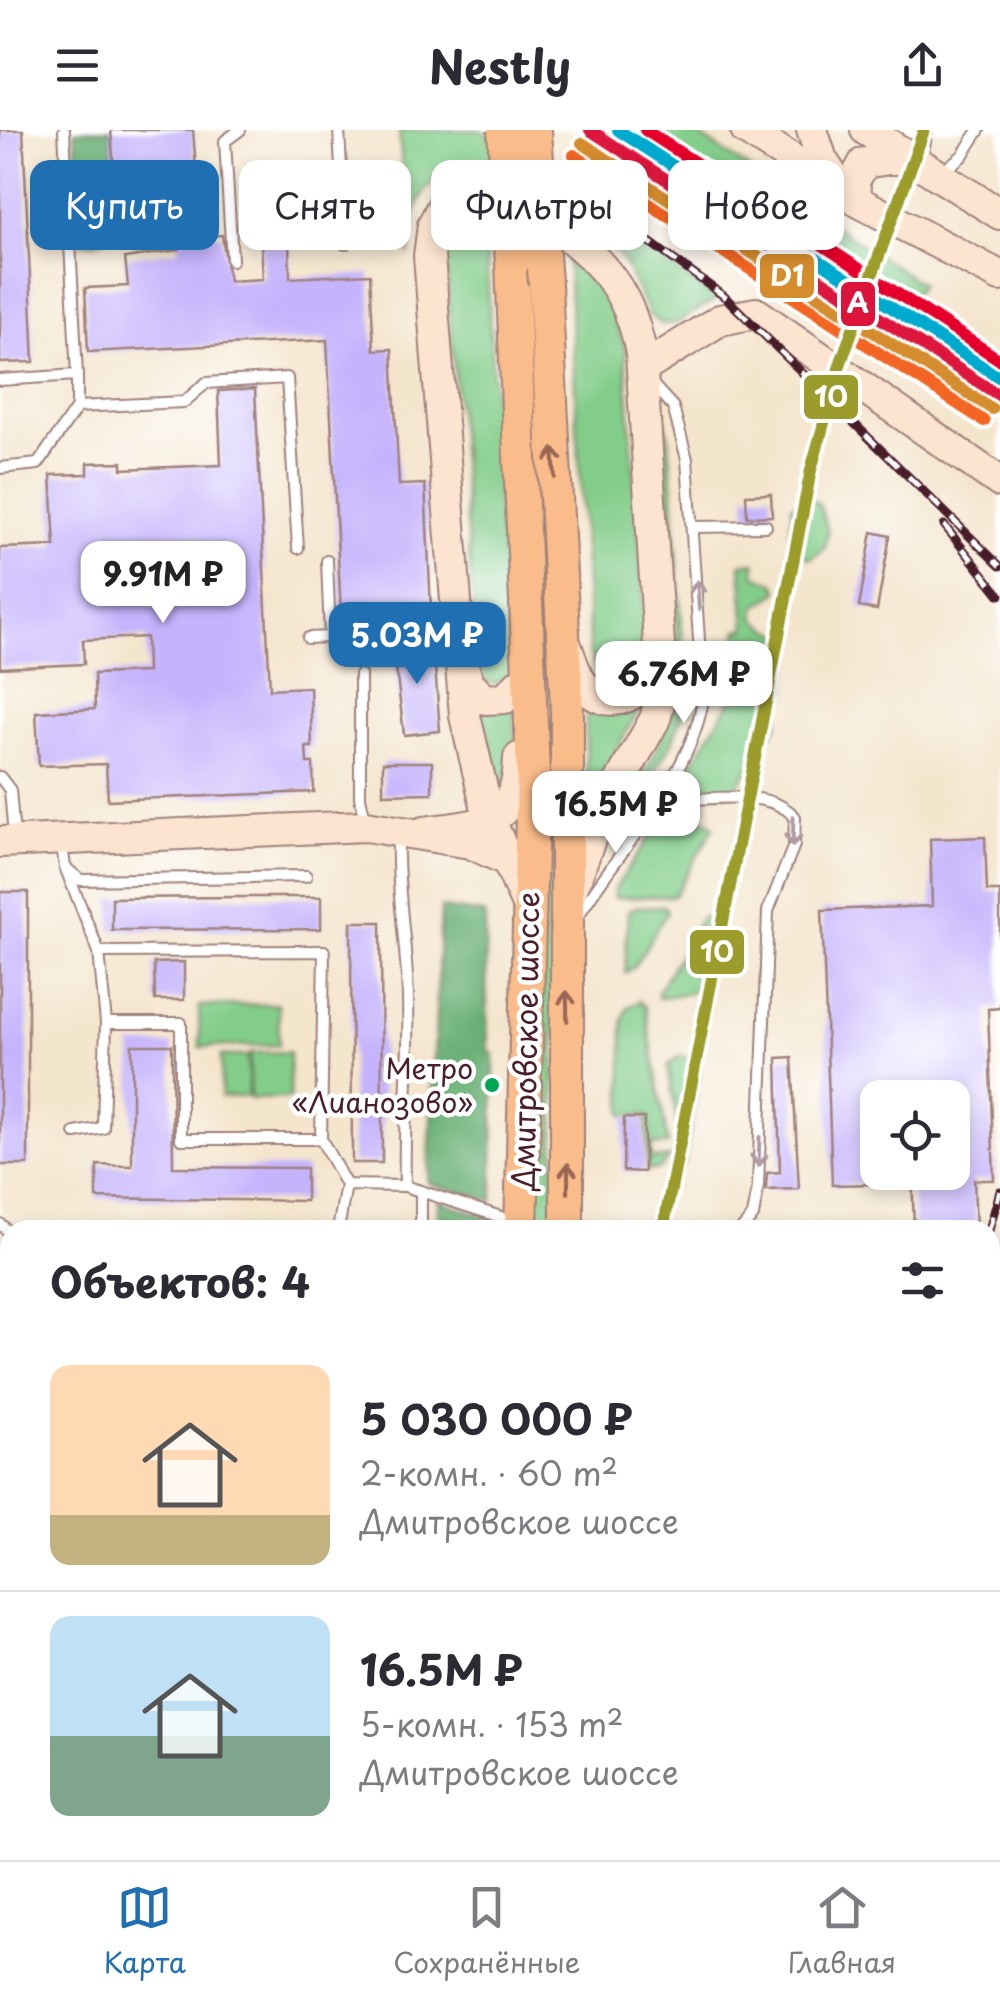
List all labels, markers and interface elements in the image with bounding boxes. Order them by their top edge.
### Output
text: Nestly [429,31,571,99]
icon: menu [50,38,105,93]
icon: share [895,38,950,93]
chip: Купить [30,160,219,250]
chip: Снять [239,160,411,250]
chip: Фильтры [431,160,648,250]
chip: Новое [668,160,844,250]
line badge: D1 [758,252,816,300]
text: D1 [770,253,804,296]
line badge: A [839,280,877,328]
text: A [847,280,869,323]
line badge: 10 [802,373,860,421]
text: 10 [814,374,848,417]
one-way arrow [544,448,563,480]
pin: 9.91M ₽ [71,541,255,626]
text: 9.91M ₽ [103,549,223,597]
one-way arrow [688,580,707,612]
pin: 5.03M ₽ [325,602,509,687]
text: 5.03M ₽ [351,610,483,658]
pin: 6.76M ₽ [592,641,776,726]
text: 6.76M ₽ [618,649,750,697]
pin: 16.5M ₽ [524,771,708,856]
text: 16.5M ₽ [554,779,678,827]
one-way arrow [783,815,802,848]
street label: Дмитровское шоссе [499,891,550,1192]
line badge: 10 [688,928,746,976]
text: 10 [700,929,734,972]
one-way arrow [558,991,577,1023]
place label: Метро «Лианозово» [292,1046,473,1123]
marker: Метро «Лианозово» [482,1075,502,1095]
map controls [860,1080,970,1190]
button: locate [860,1080,970,1190]
one-way arrow [750,1135,769,1167]
one-way arrow [558,1162,578,1194]
text: Объектов: 4 [50,1249,310,1312]
icon: filters [895,1253,950,1308]
text: 5 030 000 ₽ [360,1386,633,1449]
icon: home [130,1405,250,1525]
text: 2-комн. · 60 m² [360,1449,618,1497]
text: Дмитровское шоссе [360,1497,679,1545]
text: 16.5M ₽ [360,1637,523,1700]
icon: home [130,1656,250,1776]
text: 5-комн. · 153 m² [360,1700,623,1748]
text: Дмитровское шоссе [360,1748,679,1796]
tab: Карта [104,1880,186,1983]
tab: Сохранённые [393,1880,580,1983]
tab: Главная [788,1880,896,1983]

